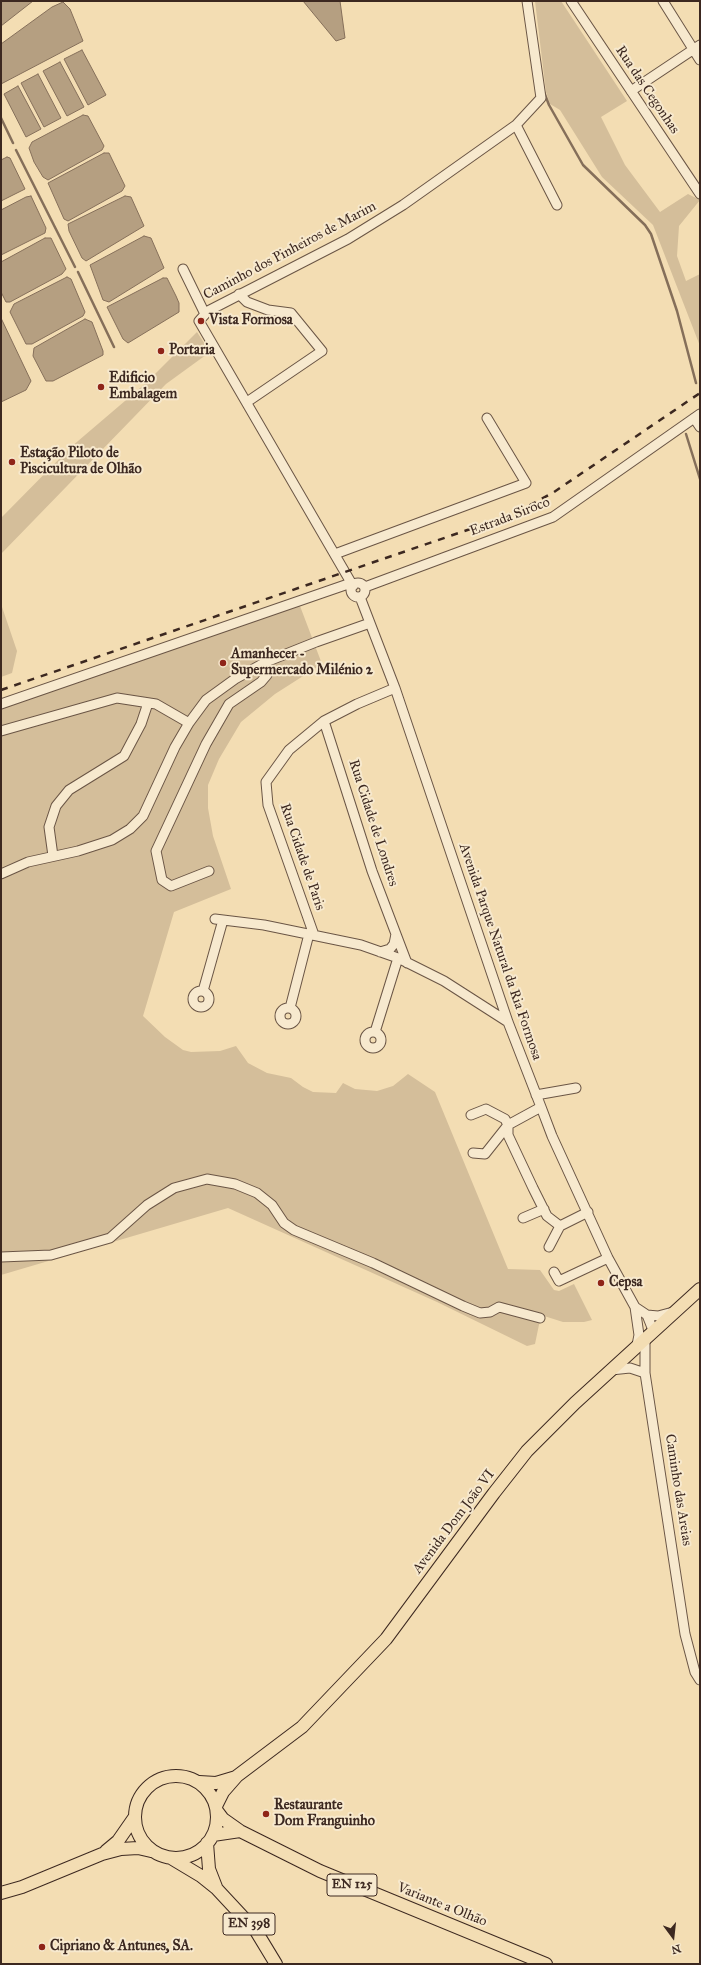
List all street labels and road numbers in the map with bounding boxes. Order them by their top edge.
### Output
street label: Rua das Cegonhas [611,43,683,137]
street label: Caminho dos Pinheiros de Marim [201,198,379,304]
street label: Estrada Siroco [468,494,552,540]
street label: Rua Cidade de Londres [345,757,401,889]
street label: Rua Cidade de Paris [276,801,328,913]
street label: Avenida Parque Natural da Ria Formosa [455,841,545,1063]
street label: Caminho das Areias [661,1433,695,1547]
street label: Avenida Dom João VI [409,1467,499,1577]
road number: EN 125 [327,1874,377,1896]
street label: Variante a Olhão [395,1879,489,1931]
road number: EN 398 [223,1913,275,1935]

